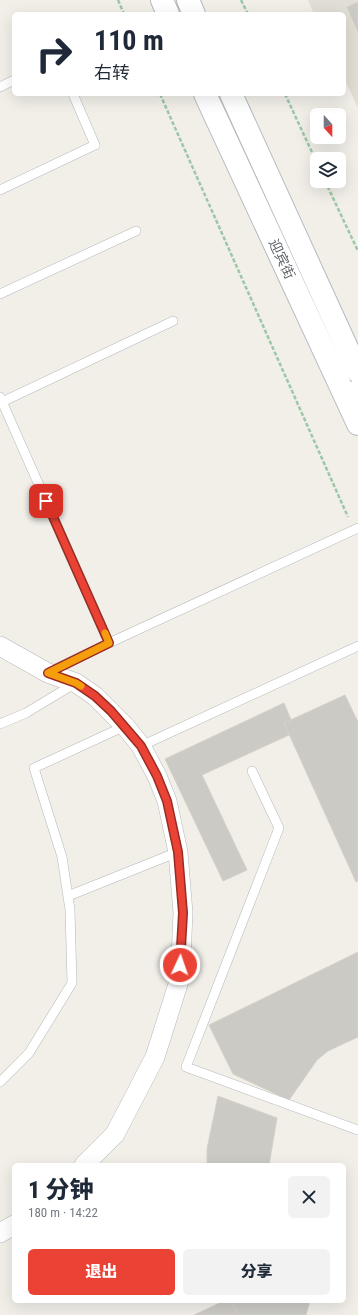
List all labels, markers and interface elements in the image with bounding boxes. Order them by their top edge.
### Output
text: 110 m [94,24,164,57]
icon: right [28,28,80,80]
text: 右转 [94,62,130,83]
north arrow [310,108,346,144]
map controls [310,108,346,188]
button: layers [310,152,346,188]
street label: 迎宾街 [266,237,298,281]
pin [29,484,63,518]
icon: arrive [35,490,57,512]
position arrow [159,944,201,986]
text: 1 分钟 [28,1176,94,1204]
button: close [288,1176,330,1218]
text: 180 m · 14:22 [28,1205,98,1220]
button: 退出 [28,1249,175,1295]
button: 分享 [183,1249,330,1295]

